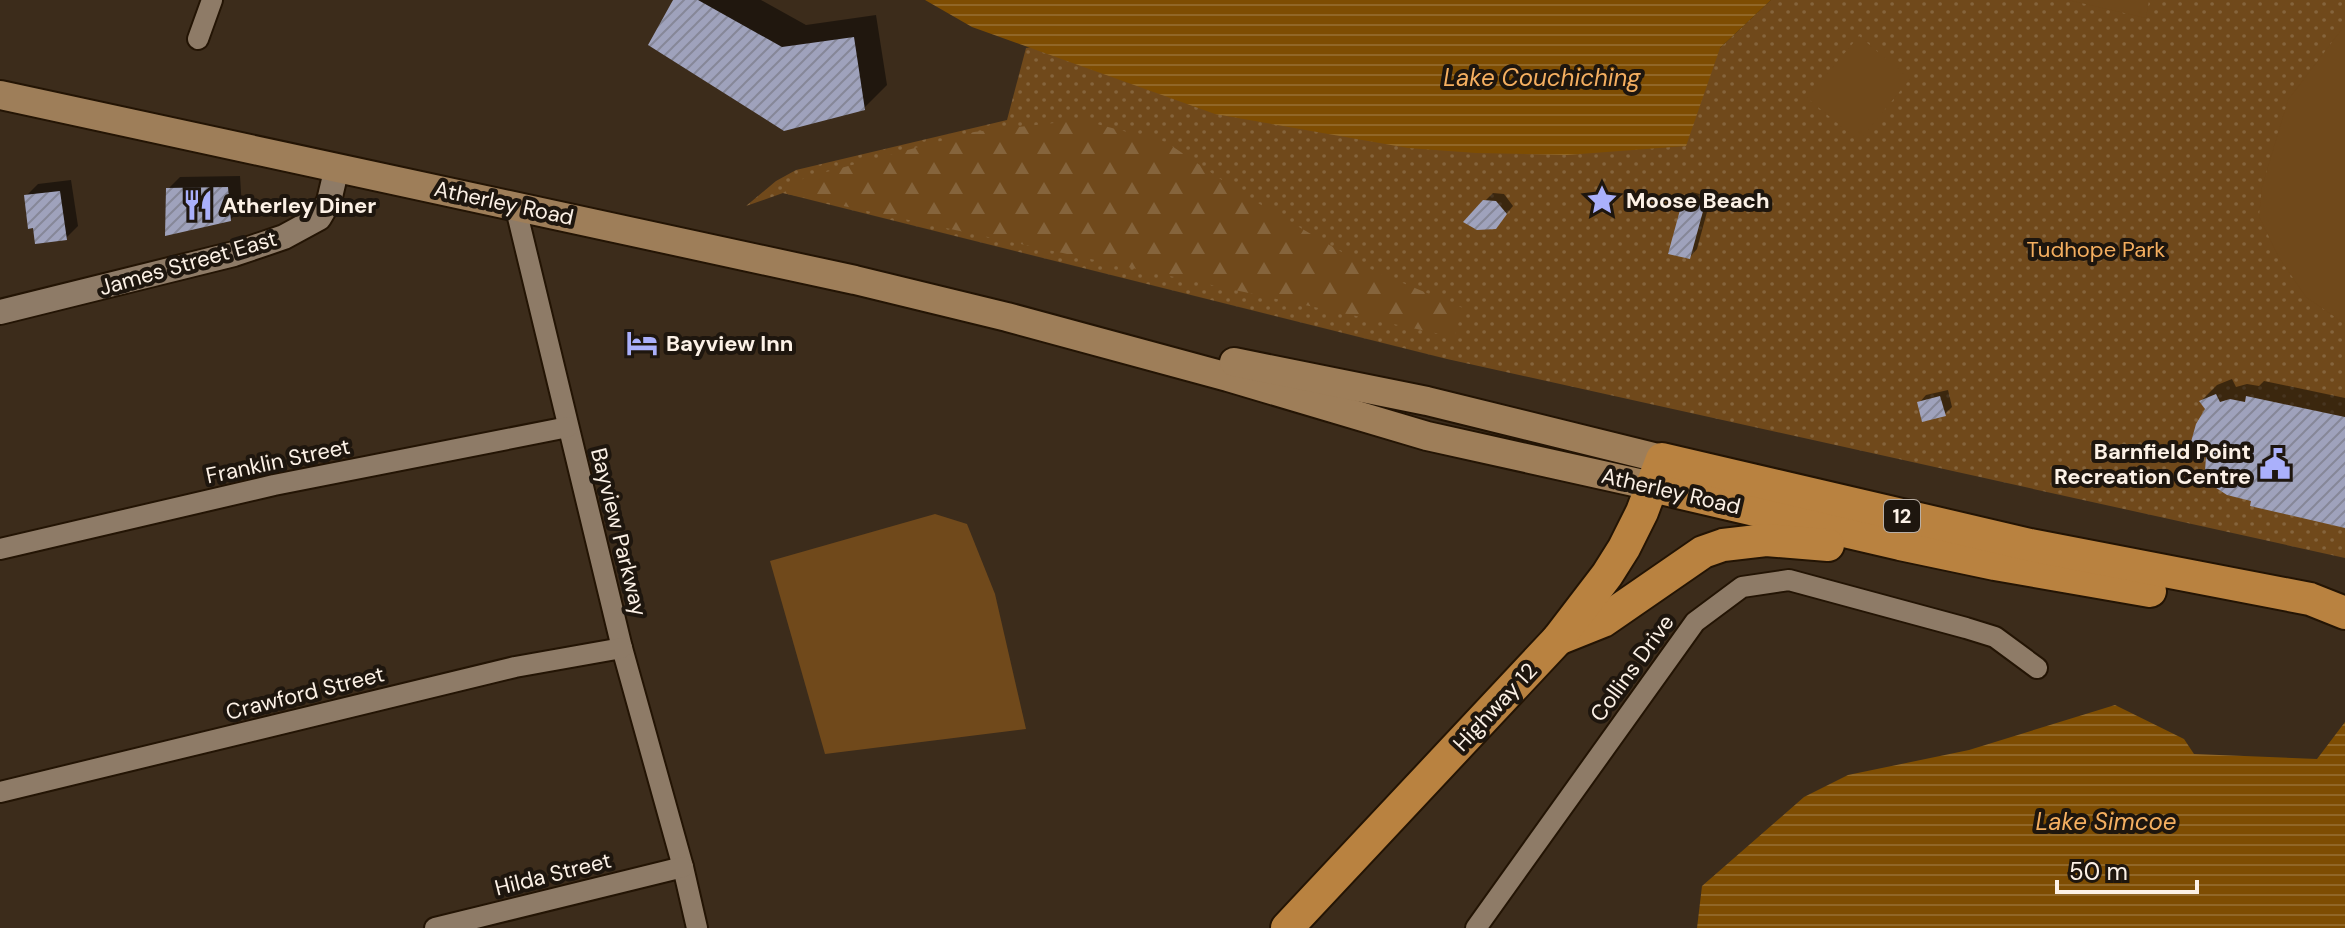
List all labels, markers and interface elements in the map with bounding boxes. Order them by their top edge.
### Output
water label: Lake Couchiching [1443,62,1641,93]
street label: Atherley Road [432,174,576,232]
place icon: Moose Beach [1585,183,1619,217]
place label: Moose Beach [1626,186,1770,215]
restaurant icon: Atherley Diner [181,188,215,222]
place label: Atherley Diner [222,191,376,220]
street label: James Street East [96,224,280,302]
park label: Tudhope Park [2027,235,2165,264]
hotel icon: Bayview Inn [625,326,659,360]
place label: Bayview Inn [666,329,793,358]
street label: Franklin Street [203,432,353,490]
place label: Barnfield Point Recreation Centre [2054,437,2251,491]
street label: Bayview Parkway [584,445,654,619]
public building icon: Barnfield Point Recreation Centre [2258,447,2292,481]
street label: Atherley Road [1599,461,1743,521]
road number: 12 [1884,500,1920,532]
street label: Collins Drive [1583,609,1681,727]
street label: Highway 12 [1447,657,1543,757]
street label: Crawford Street [223,659,387,727]
water label: Lake Simcoe [2036,806,2176,837]
scale bar [2057,844,2197,894]
street label: Hilda Street [492,846,614,902]
text: 50 m [2069,856,2128,887]

